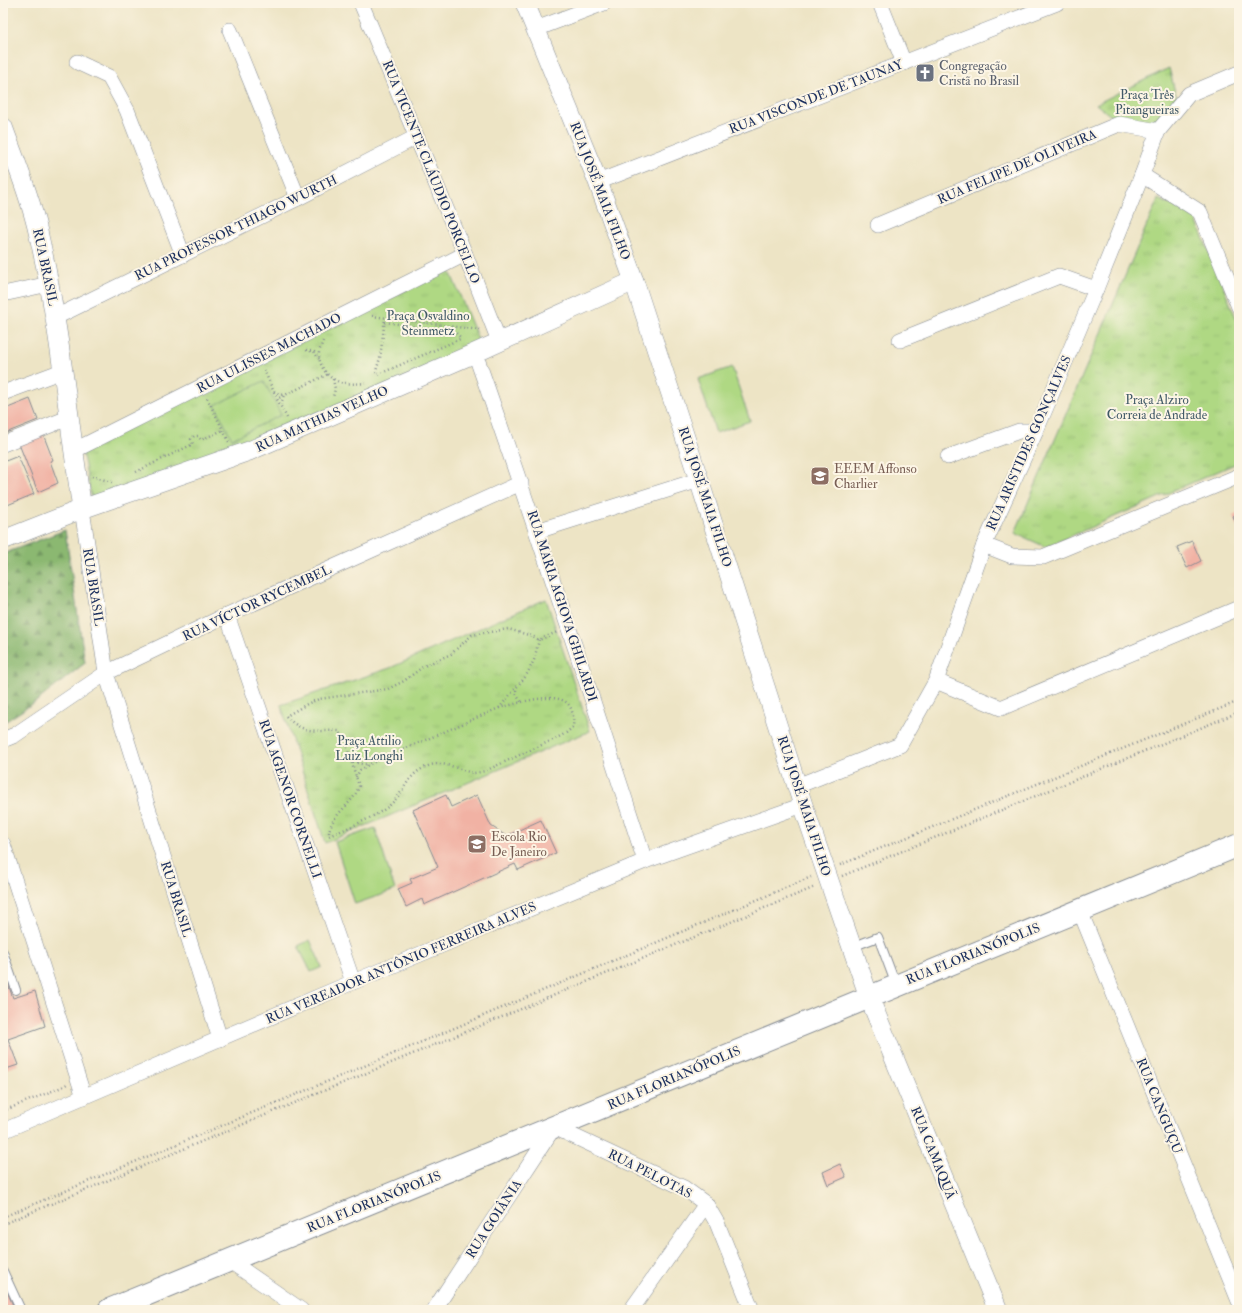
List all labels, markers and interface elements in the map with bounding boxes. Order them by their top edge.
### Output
street label: RUA VISCONDE DE TAUNAY [727,56,906,138]
street label: RUA VICENTE CLÁUDIO PORCELLO [379,58,484,286]
place label: Congregação Cristã no Brasil [939,58,1020,89]
church icon: Congregação Cristã no Brasil [914,62,936,84]
park label: Praça Três Pitangueiras [1115,87,1180,118]
street label: RUA JOSÉ MAIA FILHO [566,119,635,262]
street label: RUA FELIPE DE OLIVEIRA [935,126,1100,208]
street label: RUA PROFESSOR THIAGO WURTH [132,172,340,284]
street label: RUA BRASIL [29,227,61,308]
park label: Praça Osvaldino Steinmetz [387,308,469,339]
street label: RUA ULISSES MACHADO [194,310,344,396]
street label: RUA ARISTIDES GONÇALVES [983,353,1075,533]
street label: RUA MATHIAS VELHO [253,382,391,456]
park label: Praça Alziro Correia de Andrade [1107,392,1208,423]
street label: RUA JOSÉ MAIA FILHO [675,425,736,569]
place label: EEEM Affonso Charlier [834,461,917,492]
school or university icon: EEEM Affonso Charlier [809,465,831,487]
street label: RUA MARIA AGIOVA GHILARDI [523,508,601,704]
street label: RUA BRASIL [79,547,107,628]
street label: RUA VÍCTOR RYCEMBEL [180,560,335,645]
street label: RUA AGENOR CORNELLI [255,717,325,881]
park label: Praça Attilio Luiz Longhi [335,733,403,764]
street label: RUA JOSÉ MAIA FILHO [774,734,835,878]
place label: Escola Rio De Janeiro [491,829,547,860]
school or university icon: Escola Rio De Janeiro [466,833,488,855]
street label: RUA BRASIL [157,859,195,939]
street label: RUA VEREADOR ANTÔNIO FERREIRA ALVES [263,898,539,1028]
street label: RUA FLORIANÓPOLIS [903,919,1042,988]
street label: RUA FLORIANÓPOLIS [605,1042,743,1113]
street label: RUA CANGUÇU [1133,1056,1186,1156]
street label: RUA CAMAQUÃ [907,1104,960,1202]
street label: RUA PELOTAS [605,1146,695,1202]
street label: RUA FLORIANÓPOLIS [304,1167,443,1236]
street label: RUA GOIÂNIA [462,1176,526,1261]

